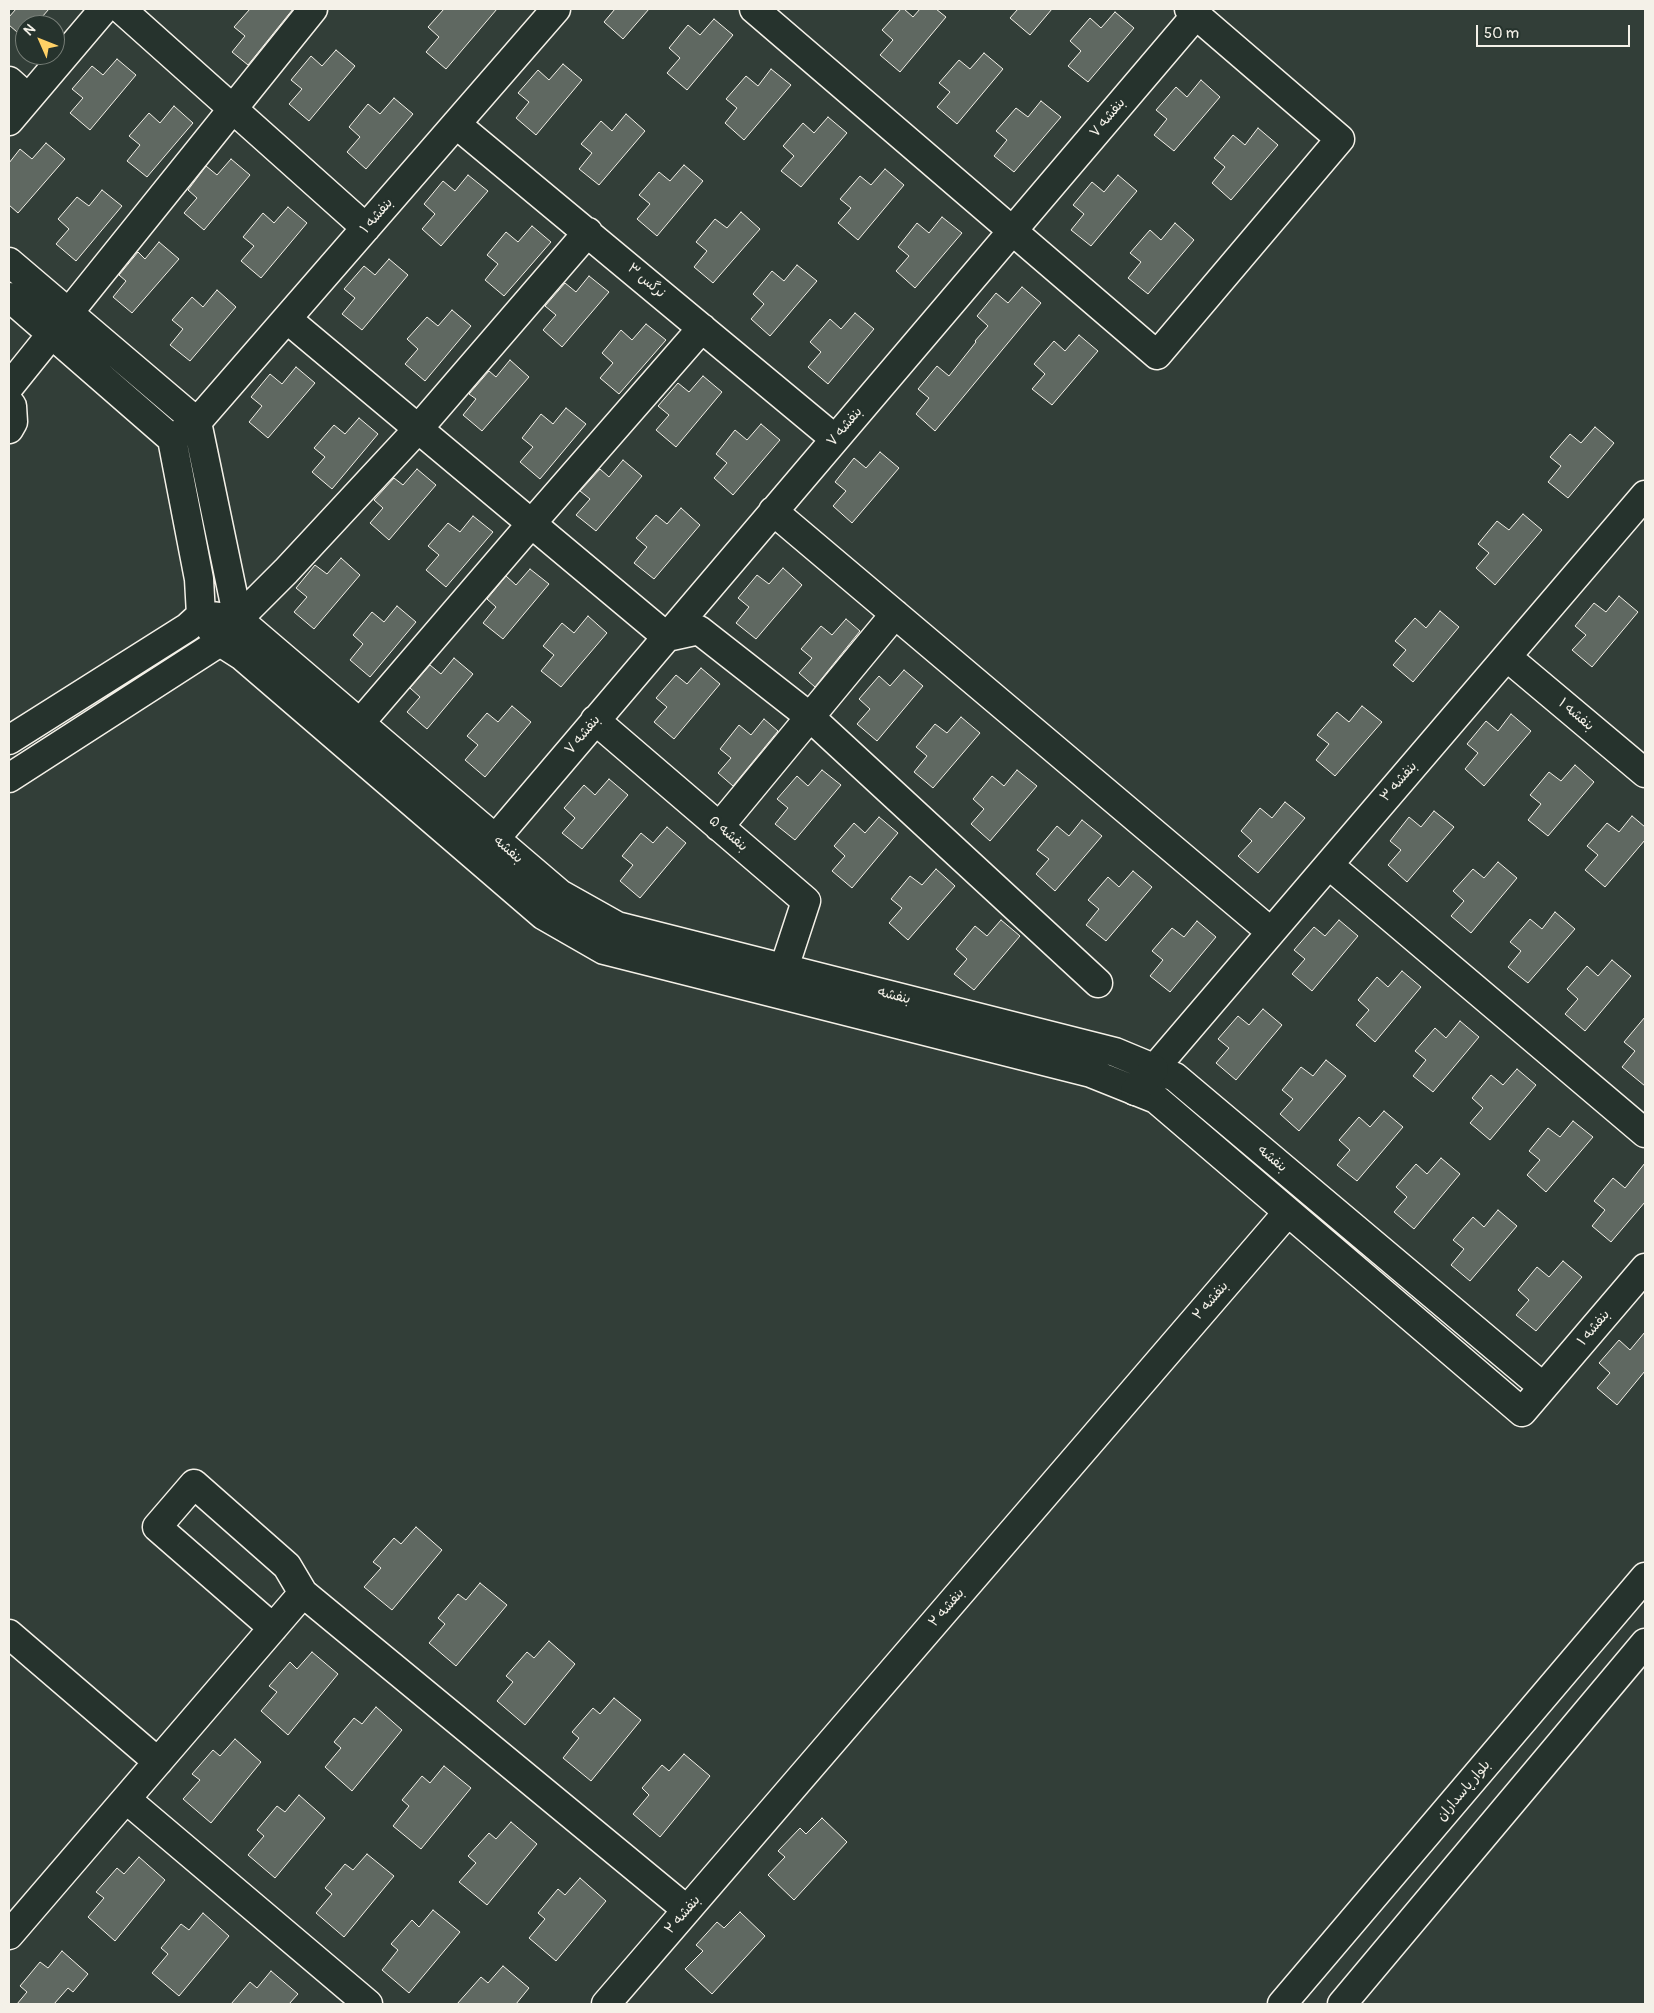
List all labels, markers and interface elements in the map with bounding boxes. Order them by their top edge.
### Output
north arrow [15,15,65,65]
scale bar [1479,15,1633,47]
text: N [20,21,39,39]
text: 50 m [1484,24,1519,43]
street label: بنفشه ۷ [1087,95,1129,141]
street label: بنفشه ۱ [357,195,397,237]
street label: نرگس ۳ [624,260,668,302]
street label: بنفشه ۷ [824,404,866,450]
street label: بنفشه ۱ [1555,695,1597,735]
street label: بنفشه ۷ [562,712,604,758]
street label: بنفشه ۳ [1377,758,1421,806]
street label: بنفشه ۵ [705,813,751,855]
street label: بنفشه [490,833,526,867]
street label: بنفشه [876,984,912,1008]
street label: بنفشه [1254,1142,1290,1176]
street label: بنفشه ۲ [1190,1278,1232,1324]
street label: بنفشه ۱ [1574,1307,1614,1349]
street label: بنفشه ۲ [926,1585,968,1631]
street label: بلوار پاسداران [1434,1757,1494,1825]
street label: بنفشه ۲ [662,1892,704,1938]

